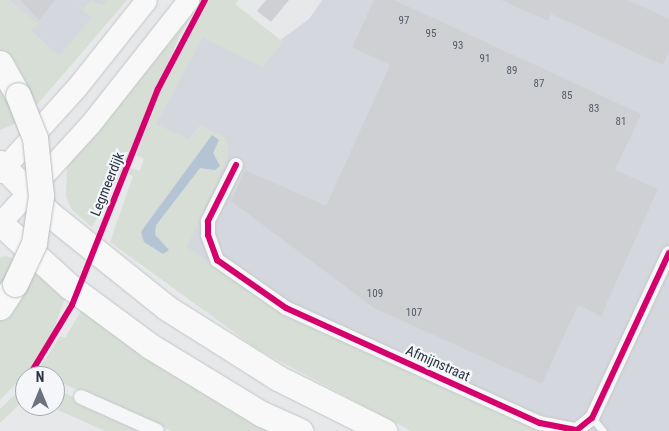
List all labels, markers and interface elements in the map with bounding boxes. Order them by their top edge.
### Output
house number: 97 [399,14,409,28]
house number: 95 [426,27,436,41]
house number: 93 [453,39,463,53]
house number: 91 [480,52,490,66]
house number: 89 [507,64,517,78]
house number: 87 [534,77,544,91]
house number: 85 [562,89,572,103]
house number: 83 [589,102,599,116]
house number: 81 [616,115,626,129]
street label: Legmeerdijk [87,150,127,218]
house number: 109 [367,287,383,301]
house number: 107 [406,306,422,320]
street label: Afmijnstraat [403,341,473,385]
north arrow [15,366,65,416]
text: N [36,369,44,385]

